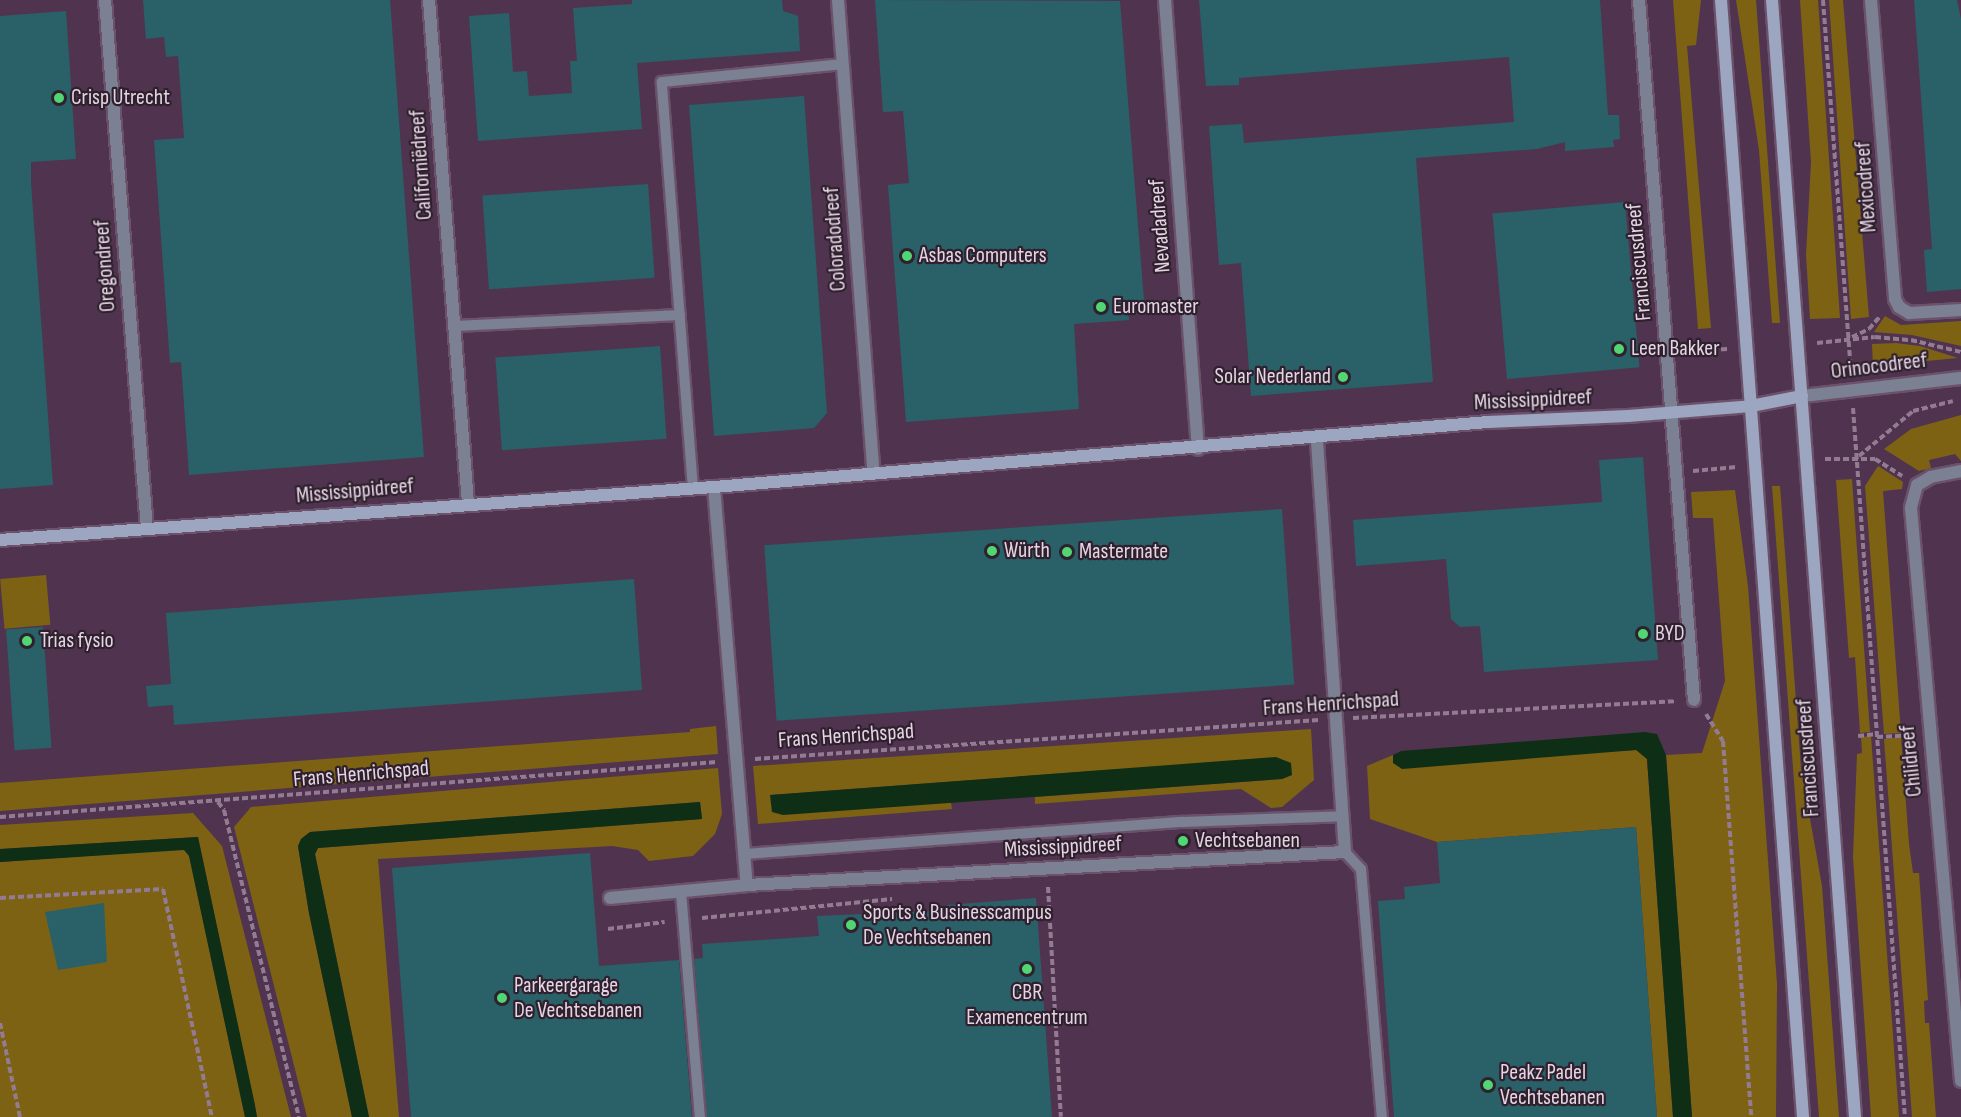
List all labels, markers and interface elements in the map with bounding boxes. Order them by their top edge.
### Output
place label: Crisp Utrecht [71,85,170,111]
marker: Crisp Utrecht [52,91,66,105]
street label: Californiëdreef [404,109,438,221]
street label: Mexicodreef [1850,141,1882,233]
street label: Nevadadreef [1144,178,1176,274]
street label: Coloradodreef [818,186,852,292]
street label: Franciscusdreef [1621,202,1657,322]
street label: Oregondreef [89,219,121,313]
place label: Asbas Computers [919,243,1047,269]
marker: Asbas Computers [900,249,914,263]
place label: Euromaster [1113,294,1199,320]
marker: Euromaster [1094,300,1108,314]
place label: Leen Bakker [1631,336,1719,362]
marker: Leen Bakker [1612,342,1626,356]
street label: Orinocodreef [1829,347,1929,385]
place label: Solar Nederland [1215,364,1331,390]
marker: Solar Nederland [1336,370,1350,384]
street label: Mississippidreef [1473,384,1593,416]
street label: Mississippidreef [295,473,415,509]
place label: Würth [1004,538,1050,564]
place label: Mastermate [1079,539,1168,565]
marker: Würth [985,544,999,558]
marker: Mastermate [1060,545,1074,559]
place label: BYD [1655,621,1685,647]
marker: BYD [1636,627,1650,641]
place label: Trias fysio [40,628,114,654]
marker: Trias fysio [18,632,36,650]
street label: Frans Henrichspad [1262,686,1400,722]
street label: Franciscusdreef [1791,698,1825,818]
street label: Frans Henrichspad [777,718,915,754]
street label: Chilidreef [1894,724,1928,798]
street label: Frans Henrichspad [292,755,430,793]
place label: Vechtsebanen [1195,828,1300,854]
street label: Mississippidreef [1003,831,1123,863]
marker: Vechtsebanen [1176,834,1190,848]
place label: Sports & Businesscampus De Vechtsebanen [863,899,1052,950]
marker: Sports & Businesscampus De Vechtsebanen [844,918,858,932]
marker: CBR Examencentrum [1020,962,1034,976]
place label: Parkeergarage De Vechtsebanen [514,972,642,1023]
place label: CBR Examencentrum [966,979,1088,1030]
marker: Parkeergarage De Vechtsebanen [495,991,509,1005]
place label: Peakz Padel Vechtsebanen [1500,1059,1605,1110]
marker: Peakz Padel Vechtsebanen [1481,1078,1495,1092]

